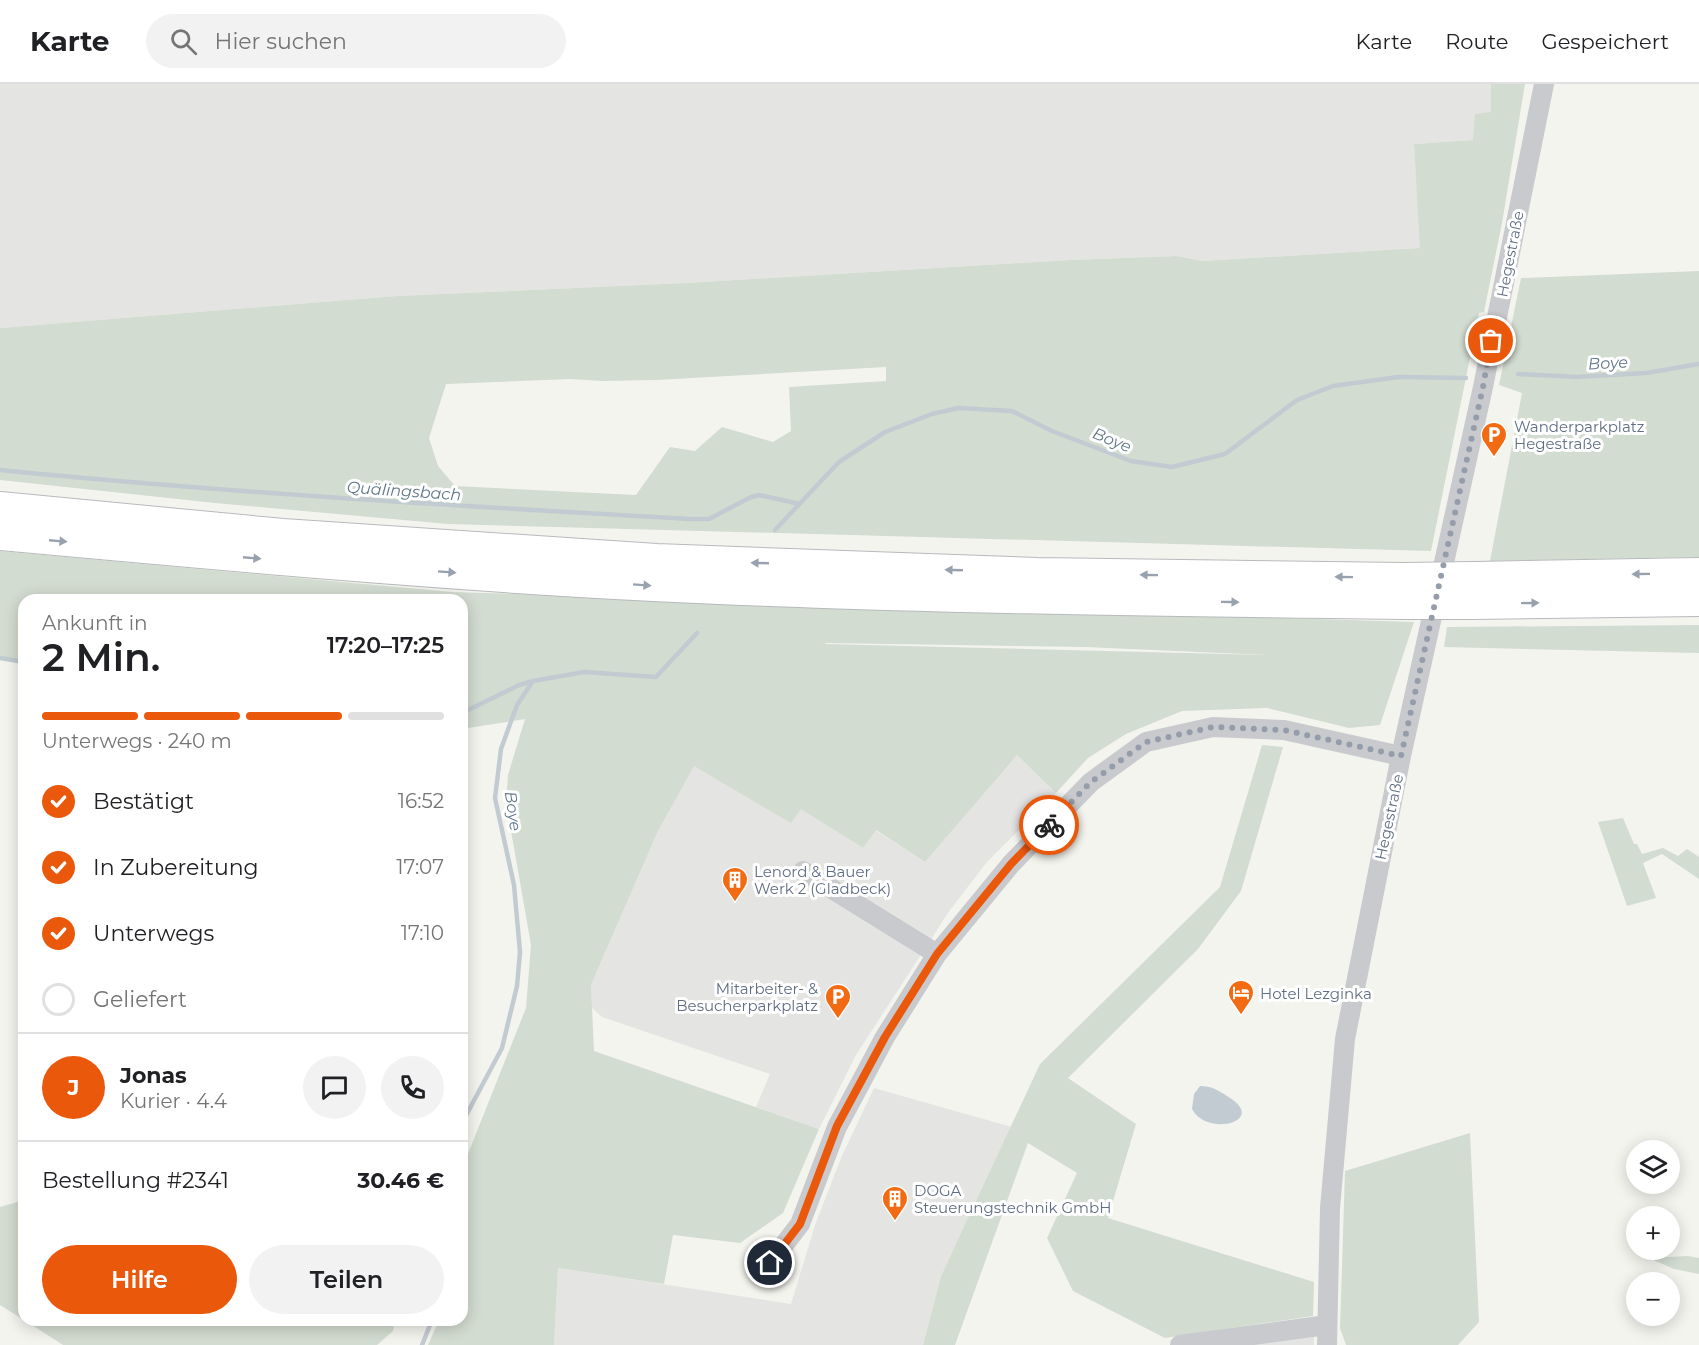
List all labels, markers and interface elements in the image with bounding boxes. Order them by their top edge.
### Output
search box [146,14,566,68]
text: Karte [30,24,110,58]
icon: search [167,25,200,58]
text: Hier suchen [215,28,347,55]
text: Karte [1356,29,1412,54]
text: Route [1445,29,1508,54]
text: Gespeichert [1541,29,1669,54]
street label: Hegestraße [1492,209,1528,299]
pin [1465,315,1516,366]
icon: bag [1474,324,1507,357]
water label: Boye [1588,352,1628,374]
place label: Wanderparkplatz Hegestraße [1514,417,1645,453]
parking icon: Wanderparkplatz Hegestraße [1479,420,1509,458]
water label: Boye [1090,424,1134,456]
water label: Quälingsbach [346,478,462,504]
one-way arrow [49,536,68,546]
one-way arrow [243,553,262,563]
one-way arrow [750,558,769,567]
one-way arrow [945,565,964,575]
one-way arrow [437,567,456,577]
one-way arrow [1631,569,1650,578]
one-way arrow [1140,570,1159,580]
one-way arrow [1335,572,1354,582]
one-way arrow [632,580,651,589]
one-way arrow [1220,597,1239,606]
one-way arrow [1521,598,1540,608]
text: Ankunft in [42,611,148,635]
text: 17:20–17:25 [327,632,444,659]
text: 2 Min. [42,633,160,681]
text: Unterwegs · 240 m [42,729,232,753]
street label: Hegestraße [1371,772,1407,862]
icon: check [42,785,75,818]
text: Bestätigt [93,788,194,815]
text: 16:52 [398,789,444,813]
water label: Boye [501,790,525,832]
courier [1019,795,1079,855]
icon: bike [1033,809,1066,842]
icon: check [42,851,75,884]
text: In Zubereitung [93,854,259,881]
text: 17:07 [396,855,444,879]
place label: Lenord & Bauer Werk 2 (Gladbeck) [754,862,891,898]
building icon: Lenord & Bauer Werk 2 (Gladbeck) [720,865,750,903]
icon: check [42,917,75,950]
text: Unterwegs [93,920,214,947]
text: 17:10 [401,921,444,945]
hotel icon: Hotel Lezginka [1226,978,1256,1016]
place label: Mitarbeiter- & Besucherparkplatz [676,979,818,1015]
parking icon: Mitarbeiter- & Besucherparkplatz [823,982,853,1020]
place label: Hotel Lezginka [1260,984,1372,1003]
text: Geliefert [93,986,187,1013]
button: chat [303,1056,366,1119]
button: phone [381,1056,444,1119]
text: Jonas [120,1062,187,1089]
text: J [68,1074,79,1101]
text: Kurier · 4.4 [120,1089,227,1113]
map controls [1626,1140,1680,1326]
button: layers [1626,1140,1680,1194]
text: Bestellung #2341 [42,1167,229,1194]
text: 30.46 € [357,1167,444,1194]
place label: DOGA Steuerungstechnik GmbH [914,1181,1111,1217]
building icon: DOGA Steuerungstechnik GmbH [880,1184,910,1222]
button: + [1626,1206,1680,1260]
pin [744,1237,795,1288]
button: Hilfe [42,1245,237,1314]
button: Teilen [249,1245,444,1314]
icon: home [753,1246,786,1279]
button: − [1626,1272,1680,1326]

